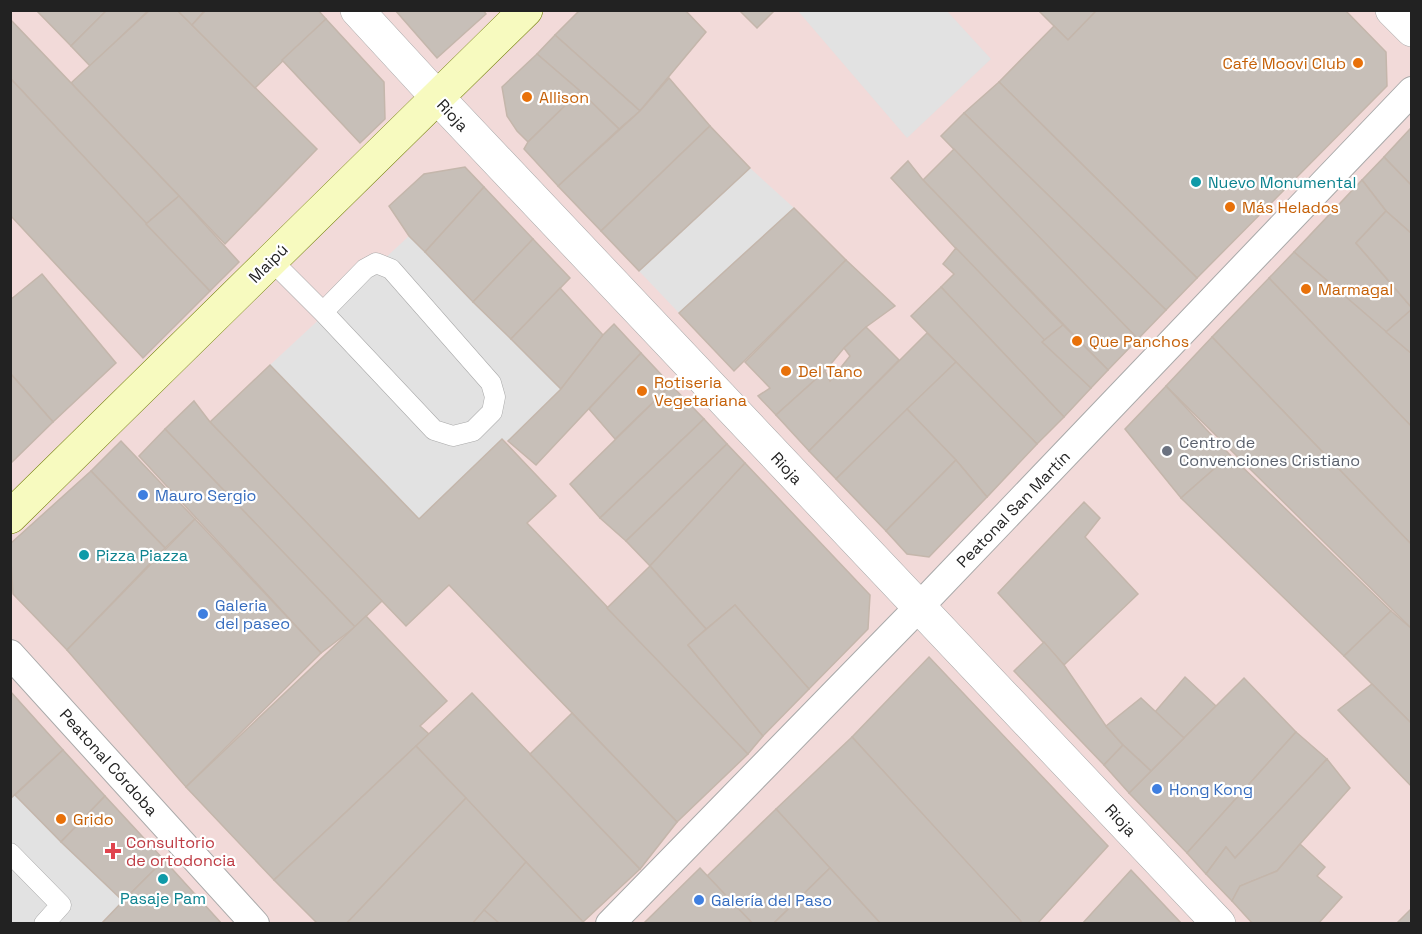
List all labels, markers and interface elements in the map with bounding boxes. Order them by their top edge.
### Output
place label: Café Moovi Club [1223,53,1346,74]
marker: Café Moovi Club [1351,56,1365,70]
place label: Allison [539,87,589,108]
marker: Allison [520,90,534,104]
street label: Rioja [432,95,473,136]
place label: Nuevo Monumental [1208,172,1356,193]
marker: Nuevo Monumental [1189,175,1203,189]
place label: Más Helados [1242,197,1339,218]
marker: Más Helados [1223,200,1237,214]
street label: Maipú [244,239,292,287]
place label: Marmagal [1318,279,1393,300]
marker: Marmagal [1299,282,1313,296]
place label: Que Panchos [1089,331,1189,352]
marker: Que Panchos [1070,334,1084,348]
place label: Del Tano [798,361,863,382]
marker: Del Tano [779,364,793,378]
place label: Rotiseria Vegetariana [654,372,747,411]
marker: Rotiseria Vegetariana [635,384,649,398]
place label: Centro de Convenciones Cristiano [1179,432,1360,471]
marker: Centro de Convenciones Cristiano [1160,444,1174,458]
street label: Peatonal San Martín [952,446,1075,572]
street label: Rioja [766,448,807,489]
place label: Mauro Sergio [155,485,256,506]
marker: Mauro Sergio [136,488,150,502]
place label: Pizza Piazza [96,545,188,566]
marker: Pizza Piazza [77,548,91,562]
place label: Galeria del paseo [215,595,290,634]
marker: Galeria del paseo [196,607,210,621]
street label: Peatonal Córdoba [55,704,162,820]
place label: Hong Kong [1169,779,1253,800]
marker: Hong Kong [1150,782,1164,796]
street label: Rioja [1100,800,1141,841]
place label: Grido [73,809,114,830]
marker: Grido [54,812,68,826]
place label: Consultorio de ortodoncia [126,832,235,871]
marker: Consultorio de ortodoncia [104,842,122,860]
marker: Pasaje Pam [156,872,170,886]
place label: Pasaje Pam [120,888,206,909]
place label: Galería del Paso [711,890,832,911]
marker: Galería del Paso [692,893,706,907]

